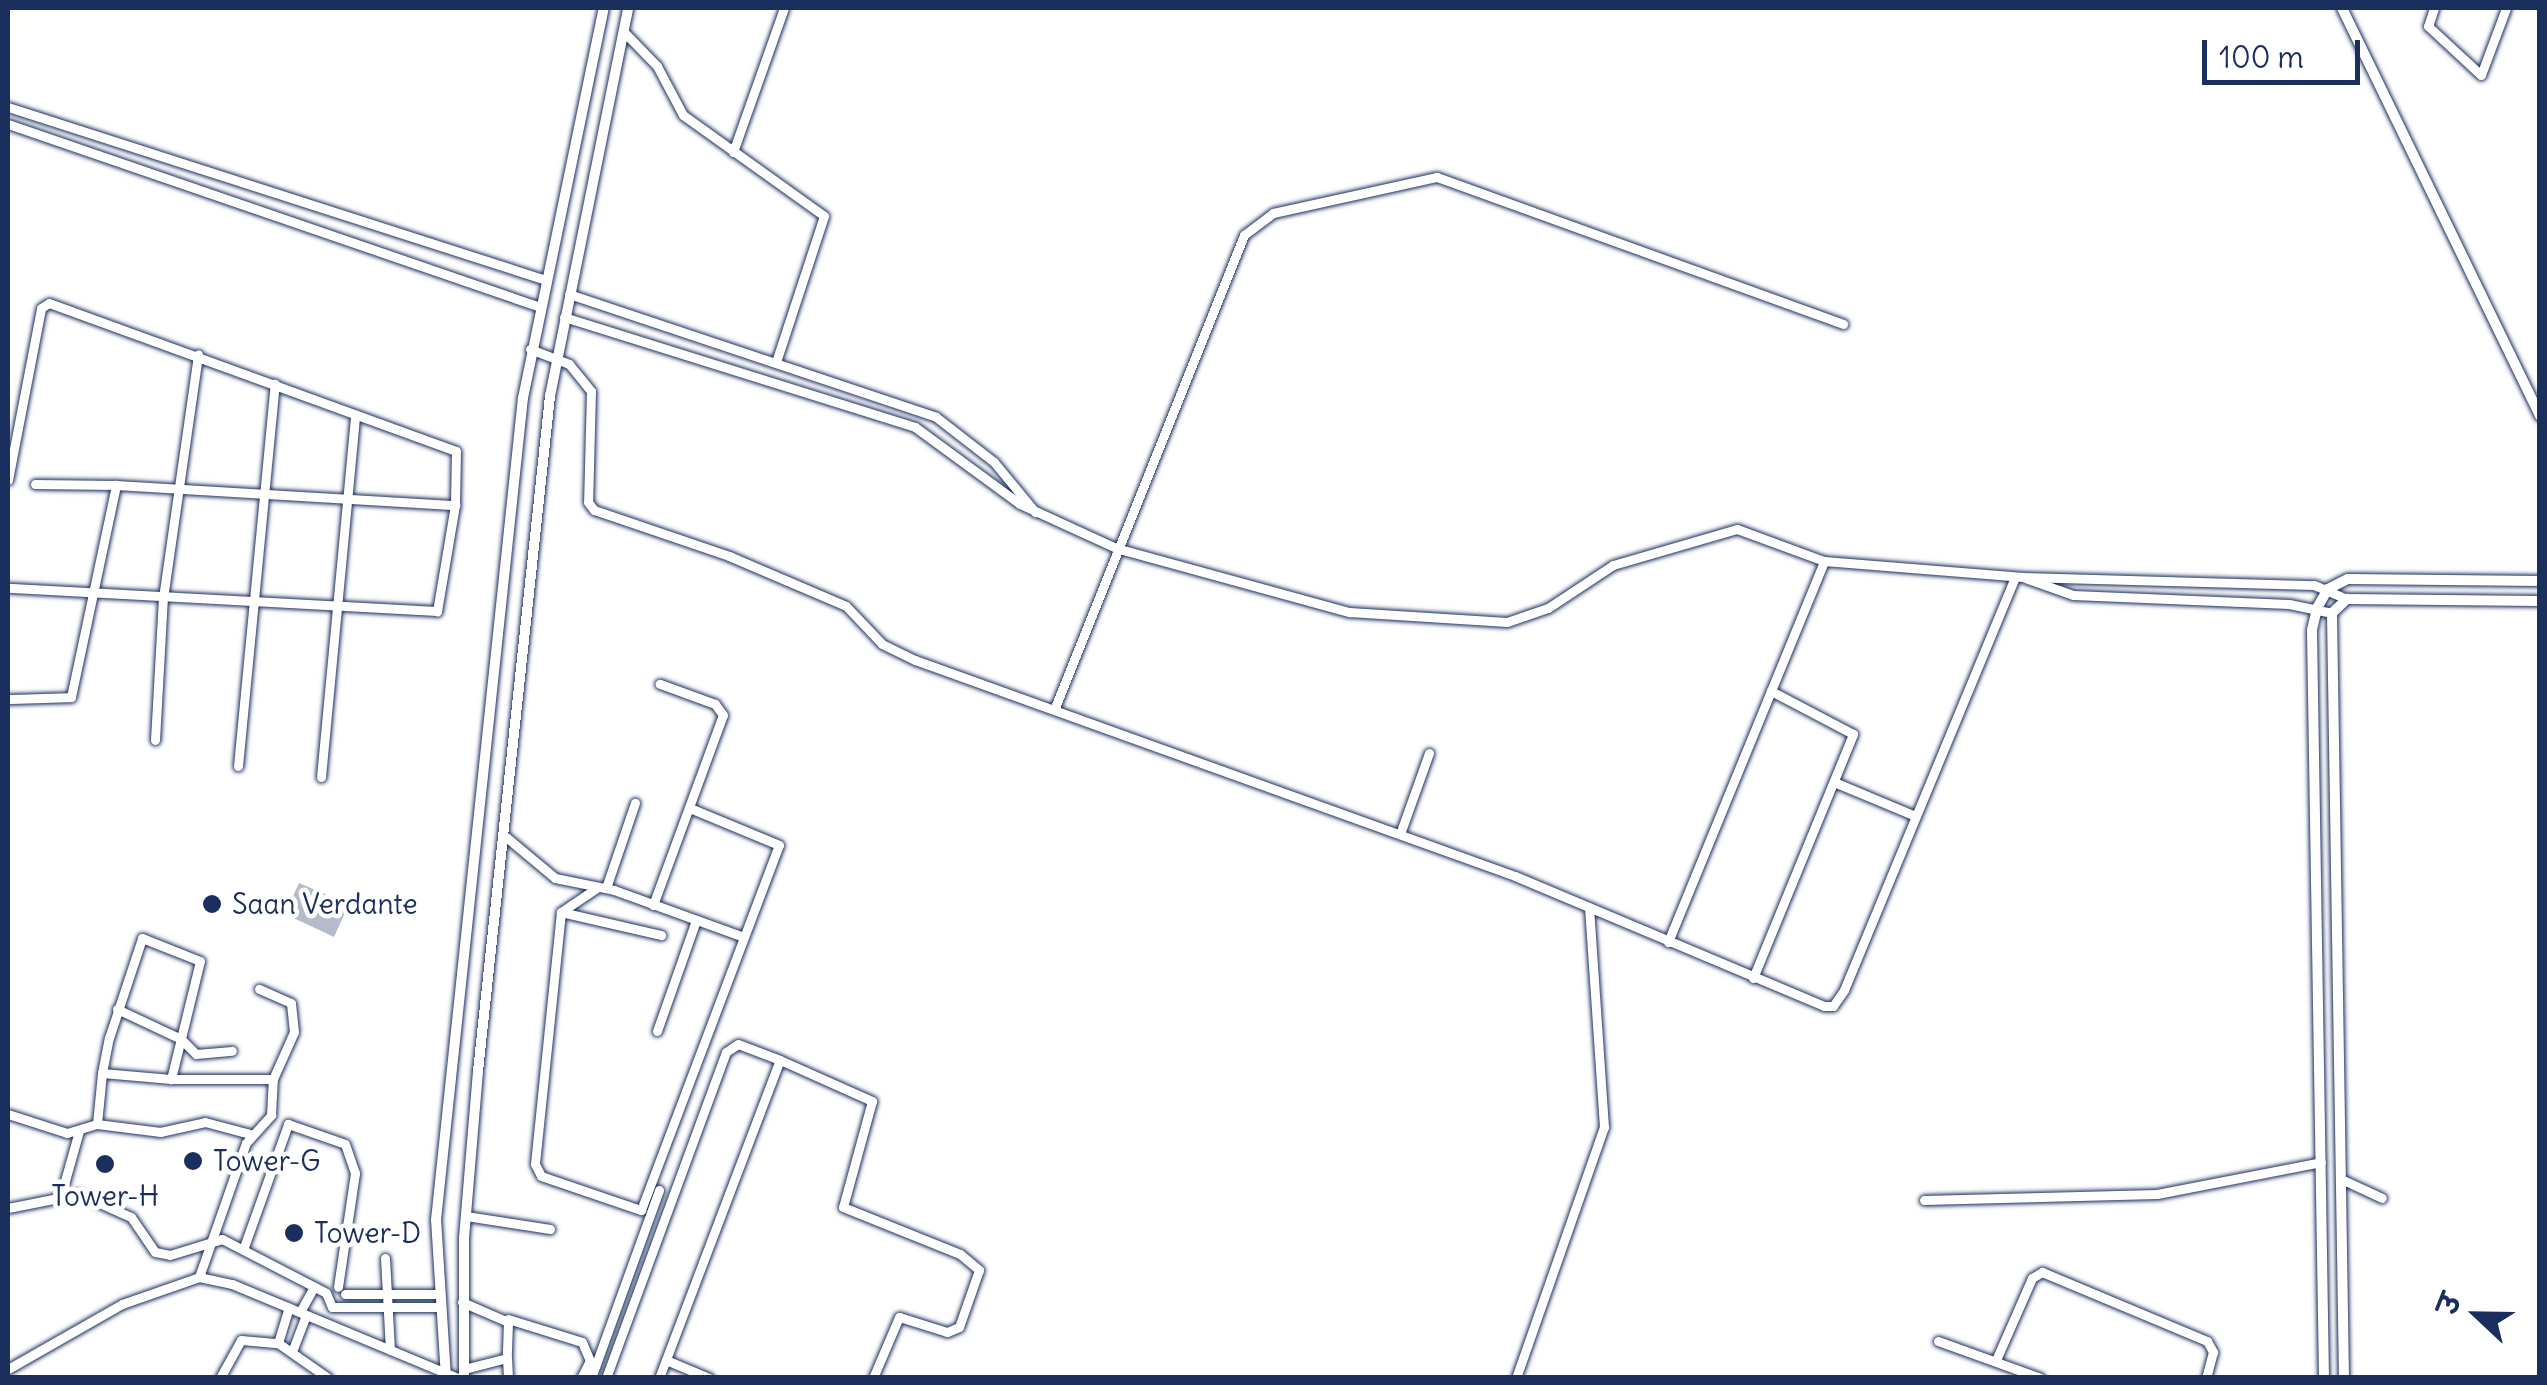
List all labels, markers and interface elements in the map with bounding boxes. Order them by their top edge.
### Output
scale bar [2207,20,2364,82]
text: 100 m [2219,38,2304,76]
place label: Saan Verdante [232,887,418,921]
marker: Saan Verdante [201,893,223,915]
place label: Tower-G [213,1144,321,1178]
marker: Tower-G [182,1150,204,1172]
marker: Tower-H [94,1153,116,1175]
place label: Tower-H [51,1179,159,1213]
place label: Tower-D [314,1216,421,1250]
marker: Tower-D [283,1222,305,1244]
north arrow [2427,1265,2527,1365]
text: उ [2429,1288,2469,1319]

